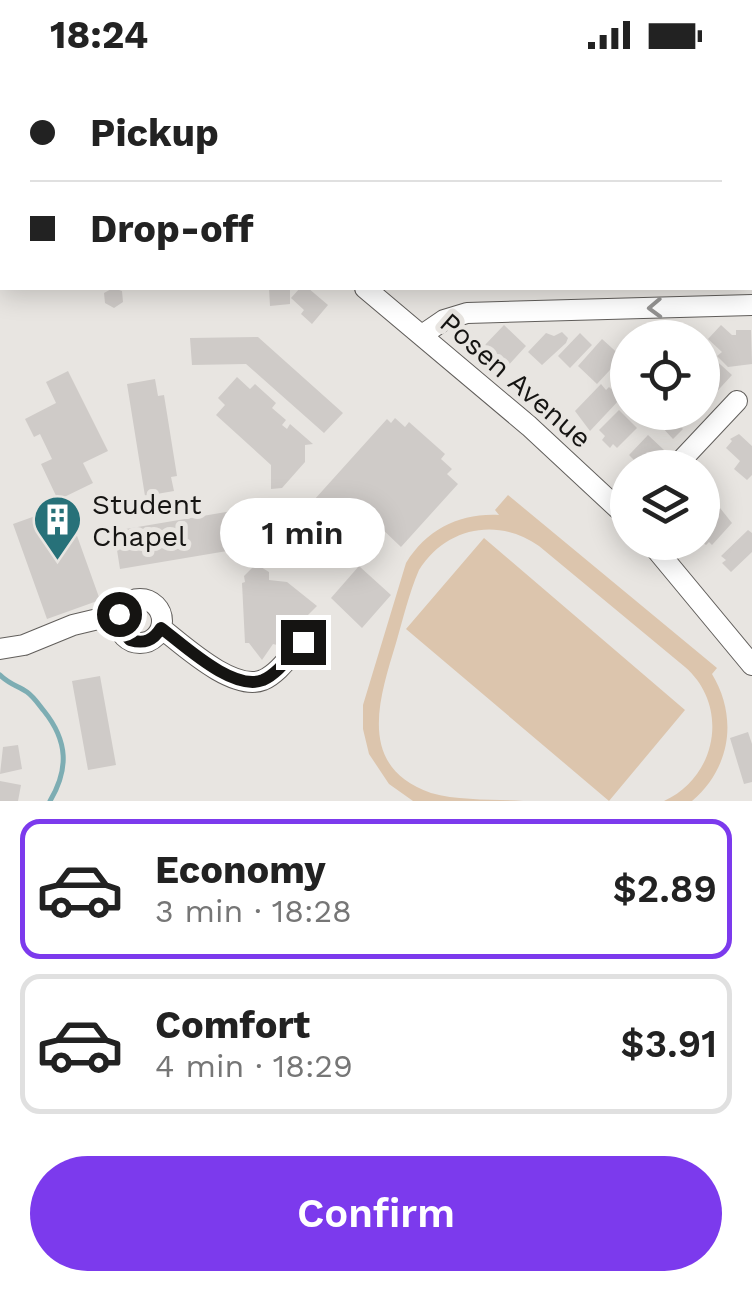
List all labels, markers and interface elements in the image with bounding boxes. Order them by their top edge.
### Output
text: 18:24 [50,13,148,57]
text: Pickup [90,111,219,155]
text: Drop-off [90,207,254,251]
one-way arrow [646,297,662,318]
street label: Posen Avenue [433,306,598,455]
map controls [610,320,720,560]
button: locate [610,320,720,430]
button: layers [610,450,720,560]
place label: Student Chapel [92,488,202,553]
building icon: Student Chapel [31,494,83,562]
callout: 1 min [220,497,386,567]
text: 1 min [261,514,344,552]
route start [97,592,142,637]
route end [281,620,326,665]
icon: car [35,844,125,934]
text: Economy [155,848,326,892]
text: $2.89 [613,867,717,911]
text: 3 min · 18:28 [155,892,352,930]
icon: car [35,999,125,1089]
text: Comfort [155,1003,310,1047]
text: $3.91 [621,1022,717,1066]
text: 4 min · 18:29 [155,1047,353,1085]
button: Confirm [30,1156,722,1271]

